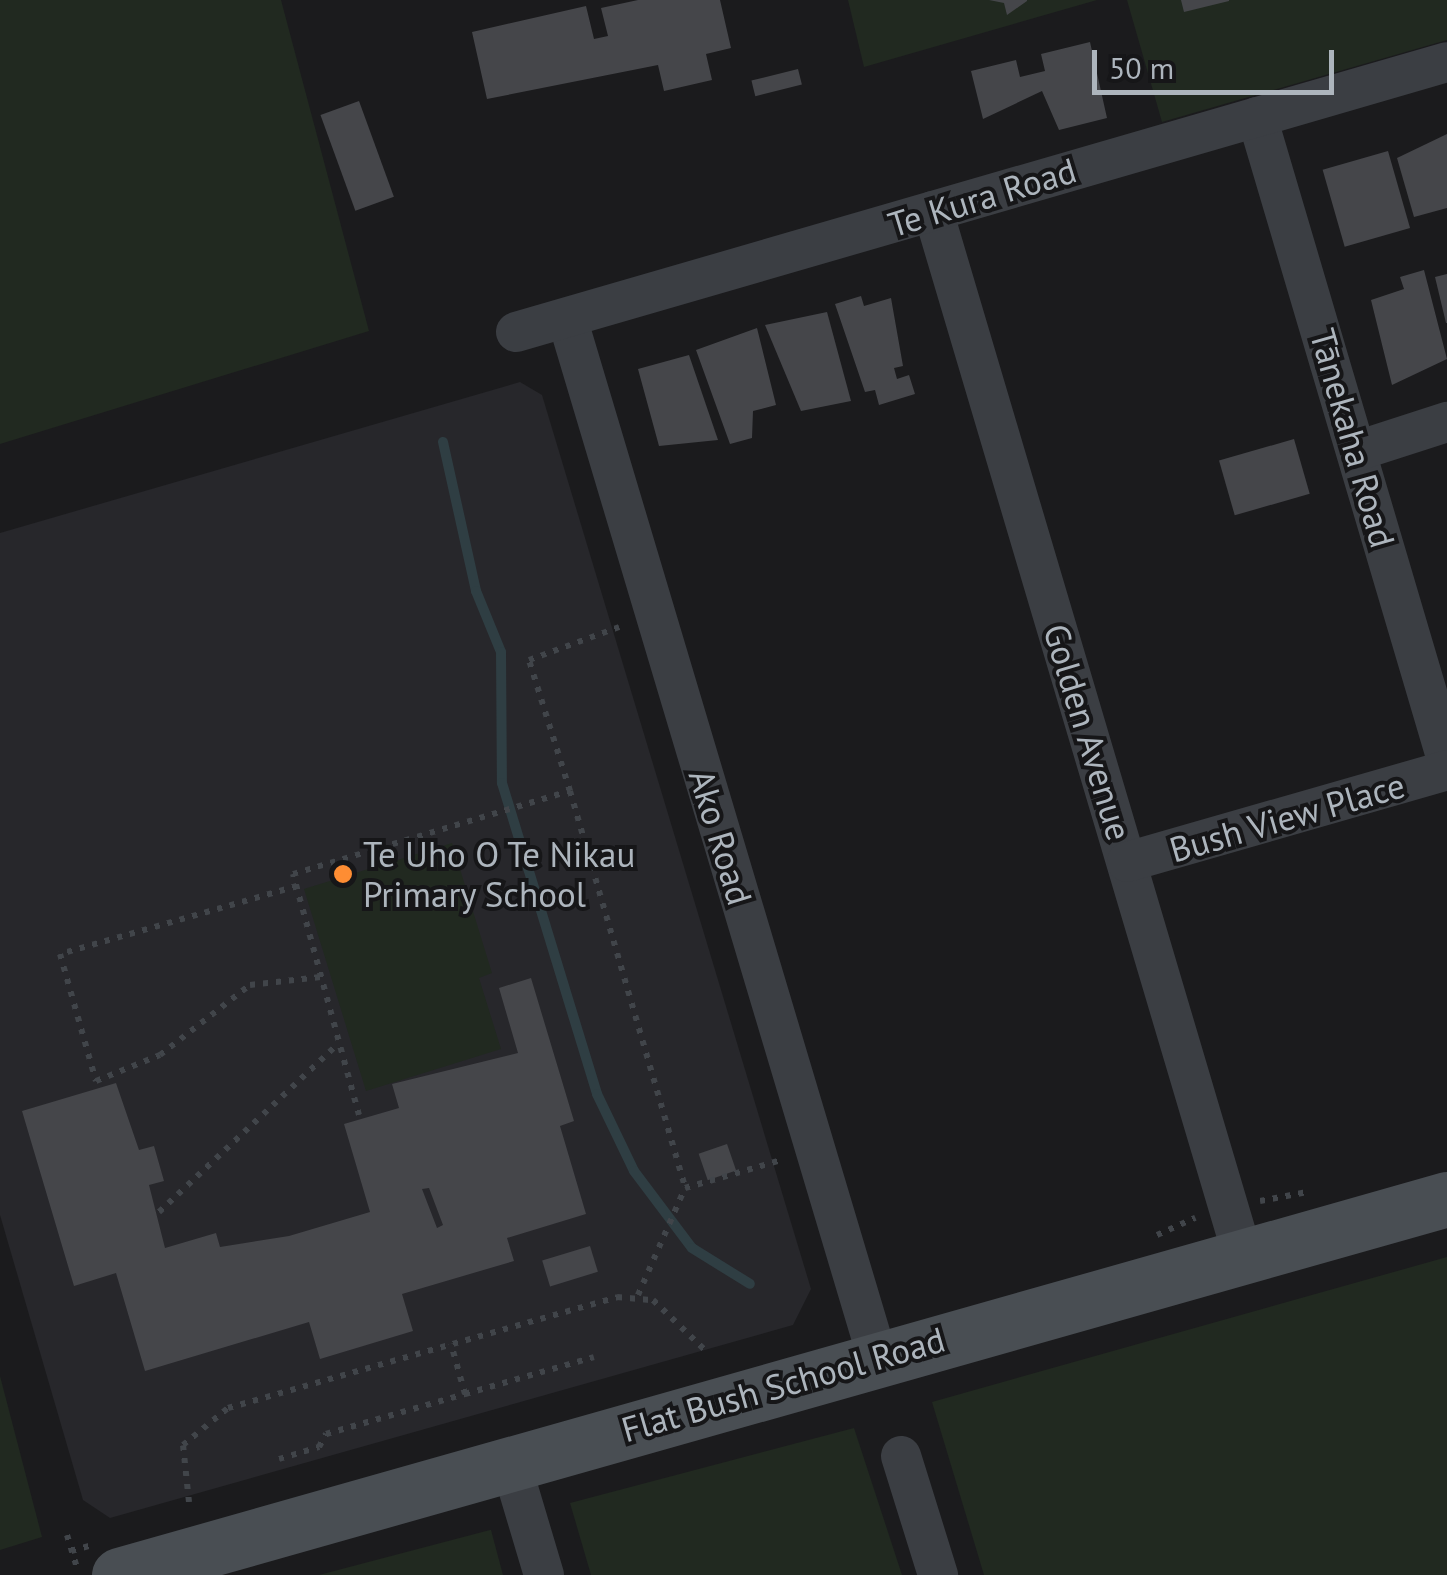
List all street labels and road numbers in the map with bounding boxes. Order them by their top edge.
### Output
street label: Te Kura Road [883,149,1081,245]
street label: Tānekaha Road [1302,324,1404,552]
street label: Golden Avenue [1035,618,1141,846]
street label: Bush View Place [1164,763,1410,871]
street label: Ako Road [681,764,761,910]
street label: Flat Bush School Road [617,1318,949,1450]

